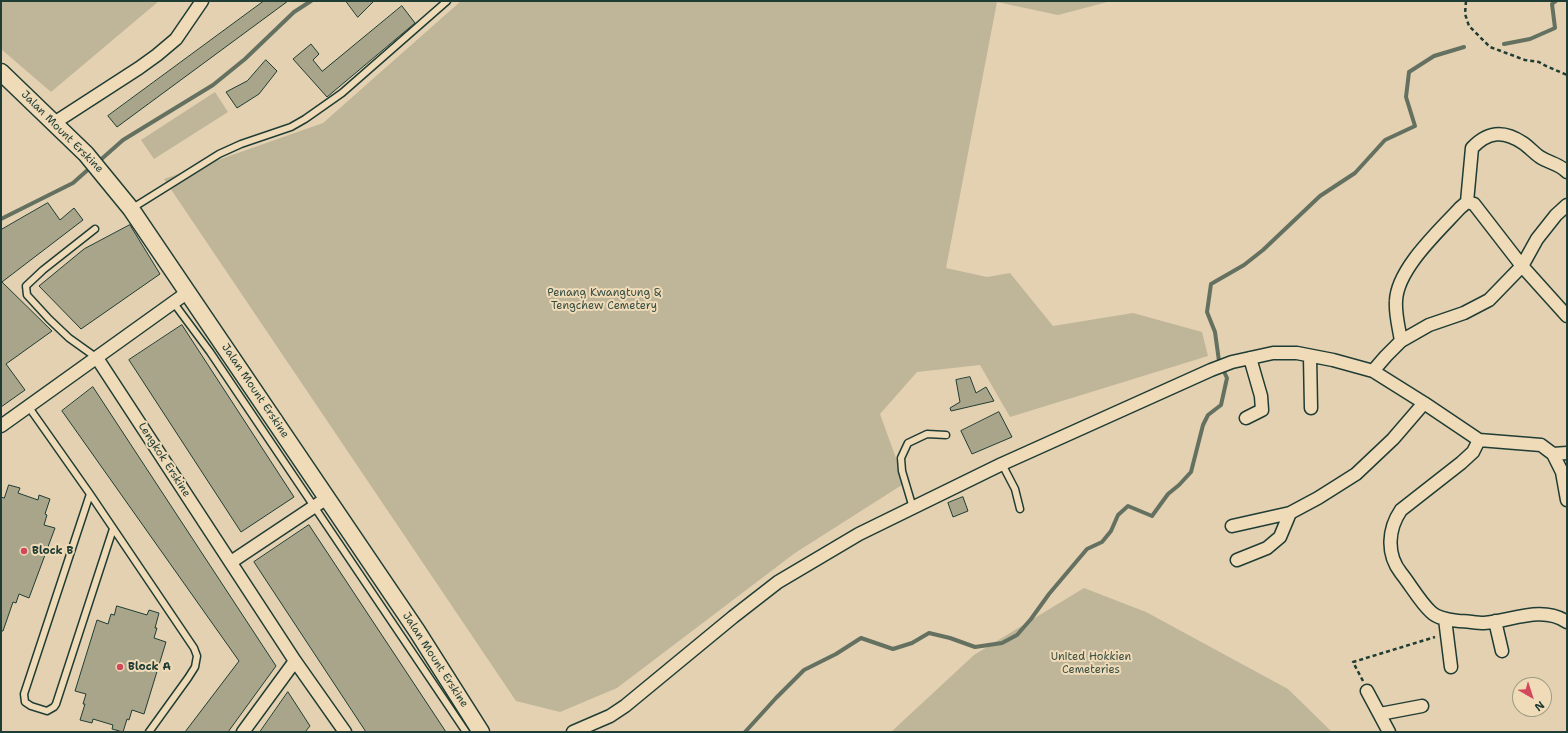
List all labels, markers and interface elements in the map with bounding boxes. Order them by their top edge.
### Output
street label: Jalan Mount Erskine [18,88,106,176]
park label: Penang Kwangtung & Tengchew Cemetery [547,286,661,312]
street label: Jalan Mount Erskine [219,341,291,441]
street label: Lengkok Erskine [135,420,193,500]
place label: Block B [32,544,73,558]
marker: Block B [19,546,29,556]
street label: Jalan Mount Erskine [399,610,471,710]
park label: United Hokkien Cemeteries [1051,650,1131,676]
place label: Block A [128,660,171,674]
marker: Block A [115,662,125,672]
north arrow [1512,677,1552,717]
text: N [1531,697,1547,715]

